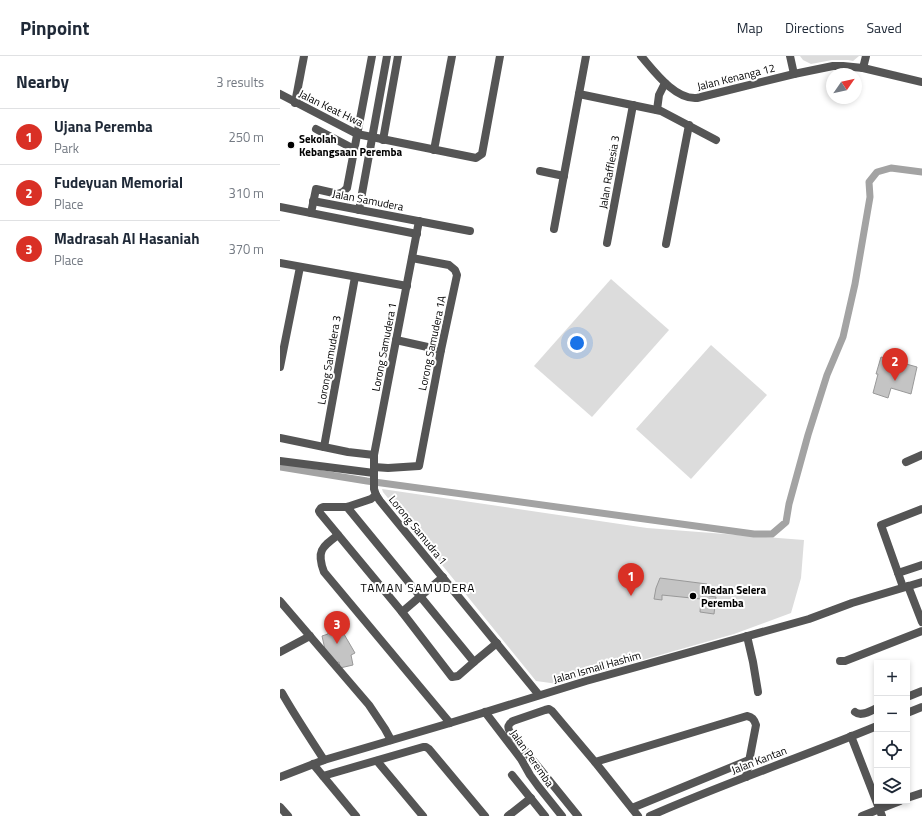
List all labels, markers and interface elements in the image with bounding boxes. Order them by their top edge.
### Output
text: Pinpoint [20,13,89,42]
text: Map [737,17,763,38]
text: Directions [785,17,844,38]
text: Saved [866,17,902,38]
street label: Jalan Kenanga 12 [695,60,777,94]
north arrow [826,68,862,104]
text: Nearby [16,69,69,95]
text: 3 results [216,72,264,92]
street label: Jalan Keat Hwa [296,86,366,131]
text: Ujana Peremba [54,115,153,138]
text: 1 [25,127,33,147]
text: 250 m [228,127,264,147]
place label: Sekolah Kebangsaan Peremba [299,131,402,160]
street label: Jalan Rafflesia 3 [595,134,623,210]
text: Park [54,138,79,158]
marker: Sekolah Kebangsaan Peremba [286,140,296,150]
text: Fudeyuan Memorial [54,171,183,194]
text: 2 [25,183,33,203]
text: 310 m [228,183,264,203]
street label: Jalan Samudera [331,185,405,215]
text: Place [54,194,83,214]
text: Madrasah Al Hasaniah [54,227,199,250]
text: 3 [25,239,33,259]
text: 370 m [228,239,264,259]
text: Place [54,250,83,270]
street label: Lorong Samudera 1A [414,294,450,392]
street label: Lorong Samudera 1 [368,301,400,393]
street label: Lorong Samudera 3 [313,314,345,406]
your location [567,333,587,353]
pin: 2 [882,348,908,381]
street label: Lorong Samudra 1 [385,492,451,568]
pin: 1 [618,563,644,596]
district label: TAMAN SAMUDERA [360,578,476,597]
place label: Medan Selera Peremba [701,582,766,611]
marker: Medan Selera Peremba [688,591,698,601]
pin: 3 [324,611,350,644]
street label: Jalan Ismail Hashim [551,647,643,687]
map controls [874,660,910,804]
button: + [874,660,910,696]
button: − [874,696,910,732]
street label: Jalan Peremba [506,726,558,790]
button: locate [874,732,910,768]
street label: Jalan Kantan [729,742,789,778]
button: layers [874,768,910,804]

